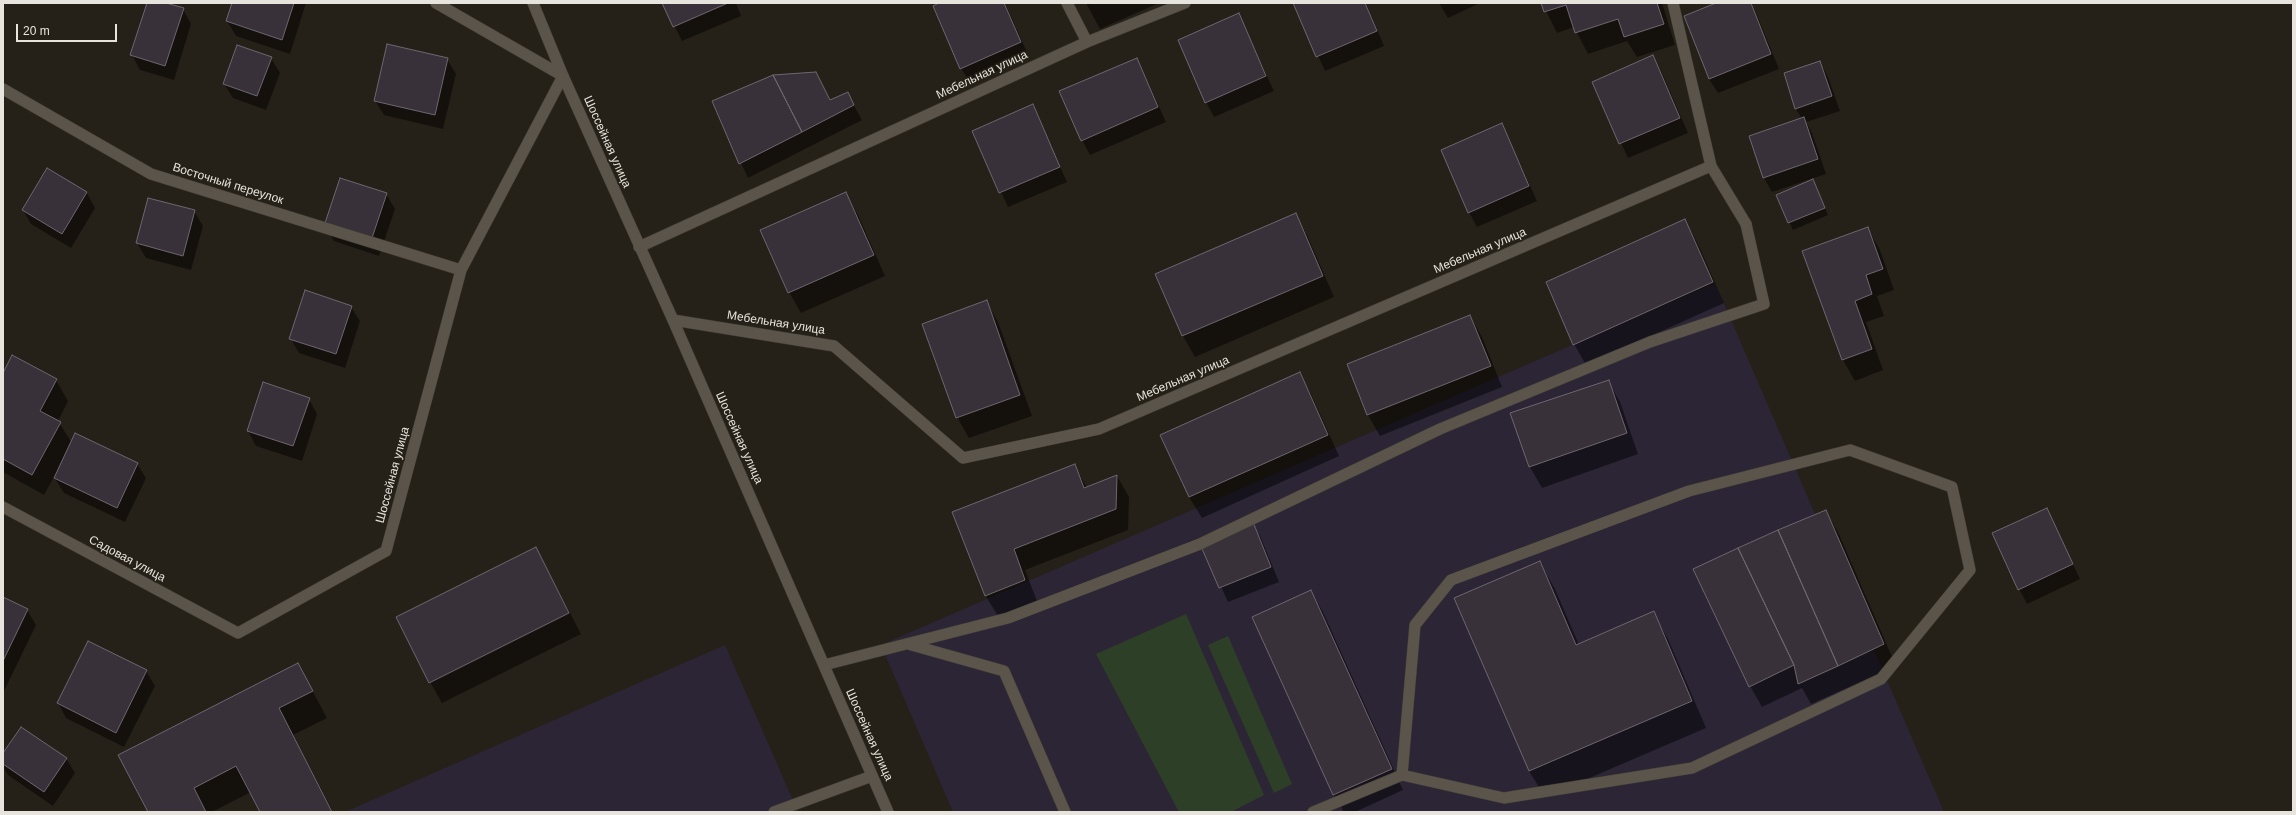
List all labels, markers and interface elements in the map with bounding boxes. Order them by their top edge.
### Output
scale bar [18,16,119,42]
text: 20 m [23,24,50,38]
street label: Мебельная улица [934,48,1030,102]
street label: Шоссейная улица [580,94,634,190]
street label: Восточный переулок [171,160,285,208]
street label: Мебельная улица [1432,225,1528,277]
street label: Мебельная улица [726,308,826,338]
street label: Мебельная улица [1135,353,1231,405]
street label: Шоссейная улица [712,390,766,486]
street label: Шоссейная улица [373,425,413,525]
street label: Садовая улица [86,533,168,585]
street label: Шоссейная улица [842,687,896,783]

